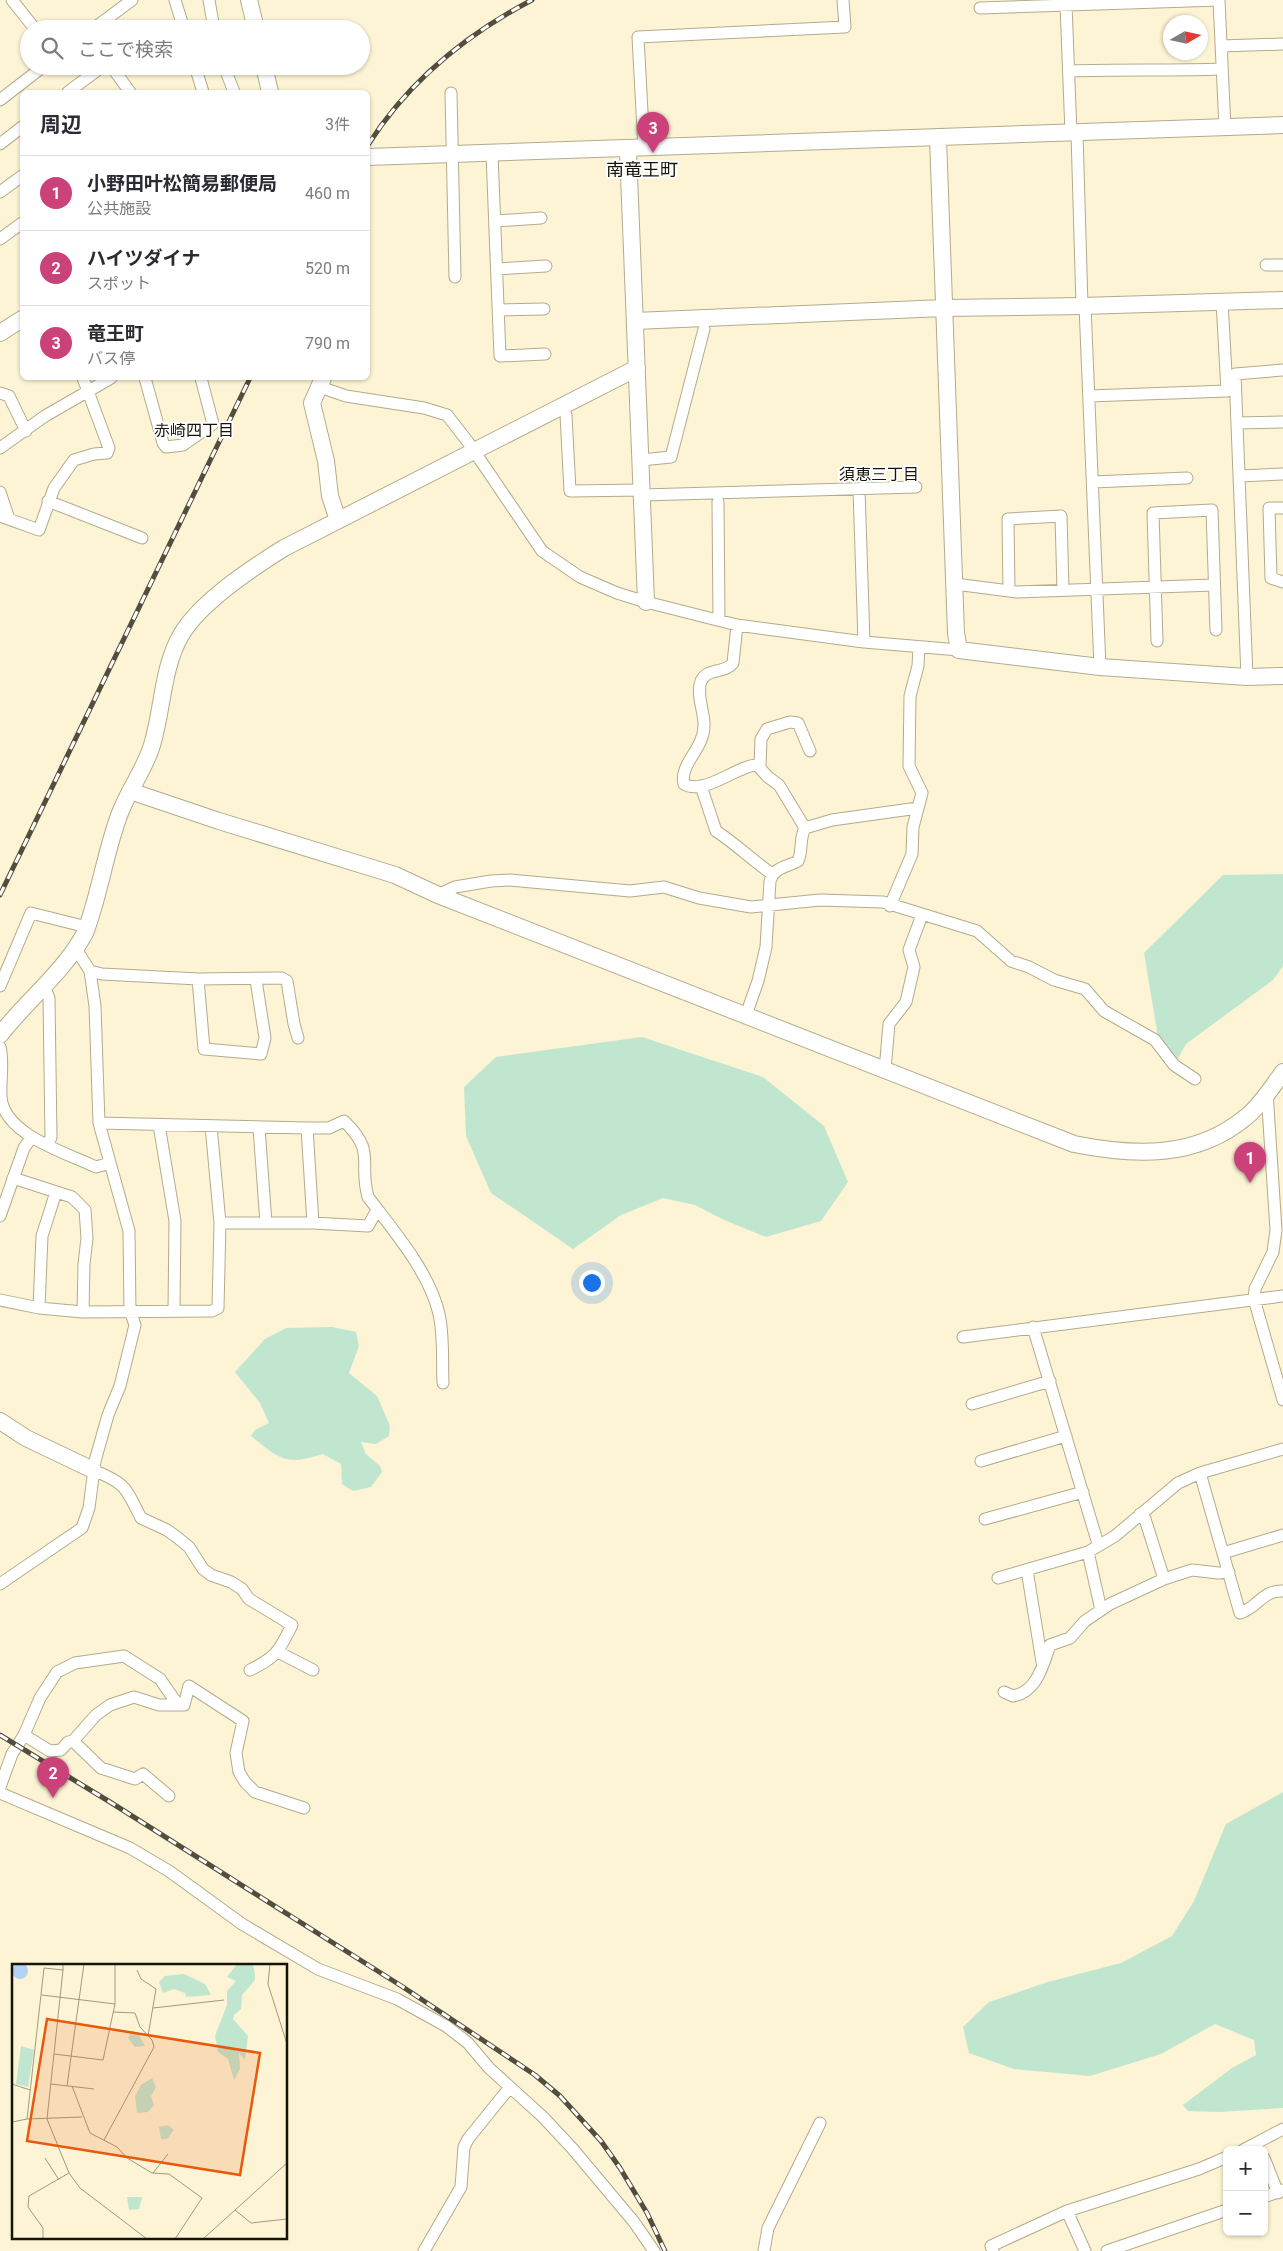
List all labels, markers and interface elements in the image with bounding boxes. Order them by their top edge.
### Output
north arrow [1163,15,1208,60]
search box [20,20,370,75]
icon: search [38,34,66,62]
text: ここで検索 [78,38,173,61]
pin: 3 [637,112,669,153]
text: 周辺 [40,113,82,137]
text: 3件 [325,115,350,134]
district label: 南竜王町 [606,159,678,180]
text: 小野田叶松簡易郵便局 [87,172,277,195]
text: 1 [51,184,61,203]
text: 460 m [305,184,350,203]
text: 公共施設 [87,199,151,218]
text: ハイツダイナ [87,247,200,270]
text: 2 [51,259,61,278]
text: 520 m [305,259,350,278]
text: スポット [87,274,151,293]
text: 竜王町 [87,322,144,345]
text: 3 [51,334,61,353]
text: 790 m [305,334,350,353]
text: バス停 [87,349,135,368]
district label: 赤崎四丁目 [154,421,234,440]
district label: 須恵三丁目 [839,465,919,484]
pin: 1 [1234,1142,1266,1183]
your location [579,1270,605,1296]
pin: 2 [37,1757,69,1798]
inset map [12,1964,288,2238]
map controls [1223,2146,1268,2236]
button: + [1223,2146,1268,2191]
button: − [1223,2191,1268,2236]

